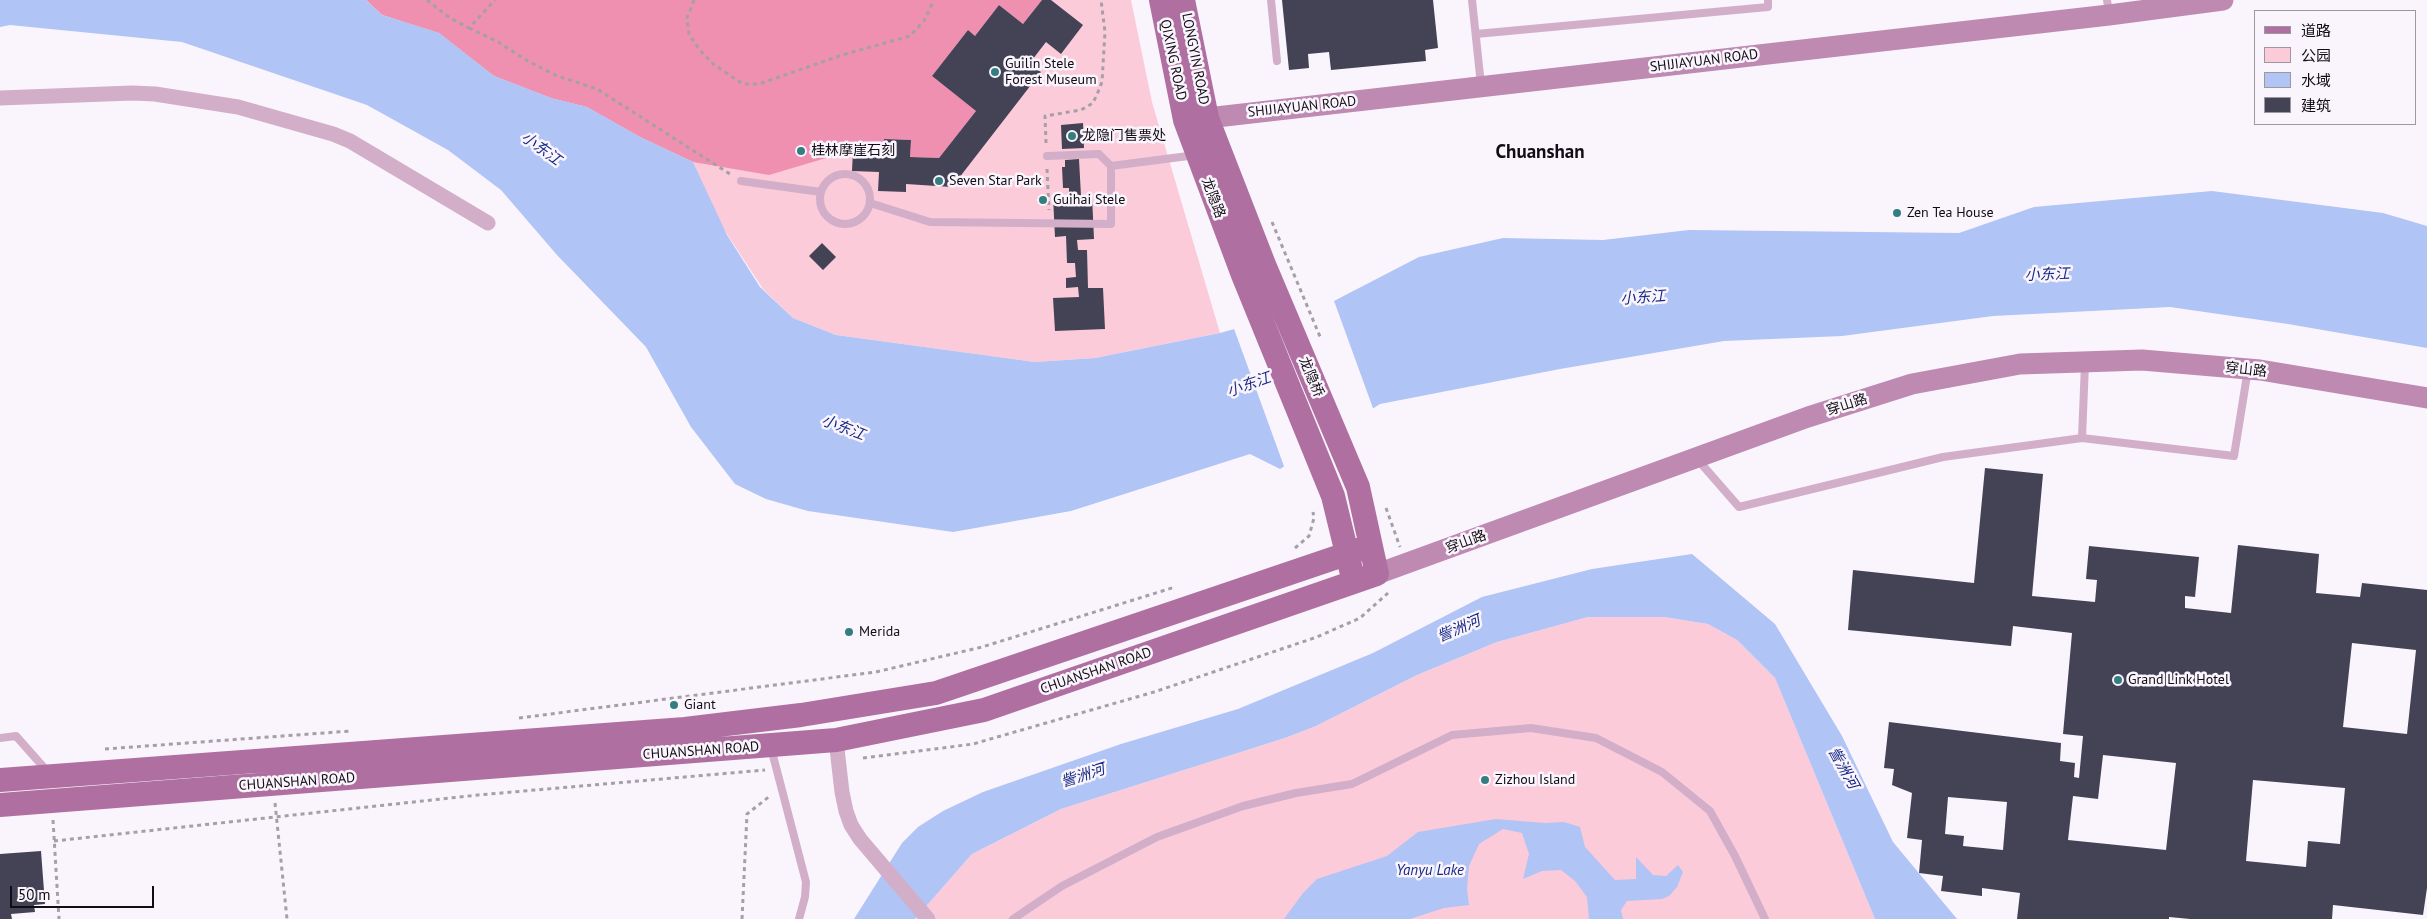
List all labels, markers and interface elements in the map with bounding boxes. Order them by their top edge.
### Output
legend [2254,10,2417,125]
street label: LONGYIN ROAD [1178,12,1212,106]
street label: QIXING ROAD [1156,18,1190,102]
text: 道路 [2301,21,2331,40]
street label: SHIJIAYUAN ROAD [1649,46,1759,76]
text: 公园 [2301,46,2331,65]
place label: Guilin Stele Forest Museum [1005,56,1097,88]
marker: Guilin Stele Forest Museum [989,66,1001,78]
text: 水域 [2301,71,2331,90]
street label: SHIJIAYUAN ROAD [1247,93,1357,121]
text: 建筑 [2301,96,2331,115]
water label: 小东江 [518,128,564,170]
place label: 龙隐门售票处 [1082,128,1166,144]
marker: 龙隐门售票处 [1066,130,1078,142]
district label: Chuanshan [1495,142,1585,164]
place label: 桂林摩崖石刻 [811,143,895,159]
marker: 桂林摩崖石刻 [795,145,807,157]
place label: Seven Star Park [949,173,1042,189]
marker: Seven Star Park [933,175,945,187]
street label: 龙隐路 [1198,175,1228,221]
place label: Guihai Stele [1053,192,1125,208]
marker: Guihai Stele [1037,194,1049,206]
place label: Zen Tea House [1907,205,1994,221]
marker: Zen Tea House [1891,207,1903,219]
water label: 小东江 [2024,265,2070,285]
water label: 小东江 [1620,287,1666,309]
street label: 龙隐桥 [1295,354,1327,400]
street label: 穿山路 [2224,359,2268,381]
water label: 小东江 [1225,369,1273,401]
street label: 穿山路 [1824,391,1870,419]
water label: 小东江 [819,412,867,444]
street label: 穿山路 [1443,527,1489,557]
water label: 訾洲河 [1435,612,1483,646]
place label: Merida [859,624,900,640]
marker: Merida [843,626,855,638]
street label: CHUANSHAN ROAD [1038,644,1154,698]
place label: Grand Link Hotel [2128,672,2229,688]
marker: Grand Link Hotel [2112,674,2124,686]
place label: Giant [684,697,716,713]
marker: Giant [668,699,680,711]
street label: CHUANSHAN ROAD [642,739,760,763]
water label: 訾洲河 [1824,744,1862,792]
water label: 訾洲河 [1059,760,1107,792]
street label: CHUANSHAN ROAD [238,770,356,794]
place label: Zizhou Island [1495,772,1575,788]
marker: Zizhou Island [1479,774,1491,786]
water label: Yanyu Lake [1396,862,1464,880]
scale bar [12,876,156,908]
text: 50 m [18,885,51,904]

